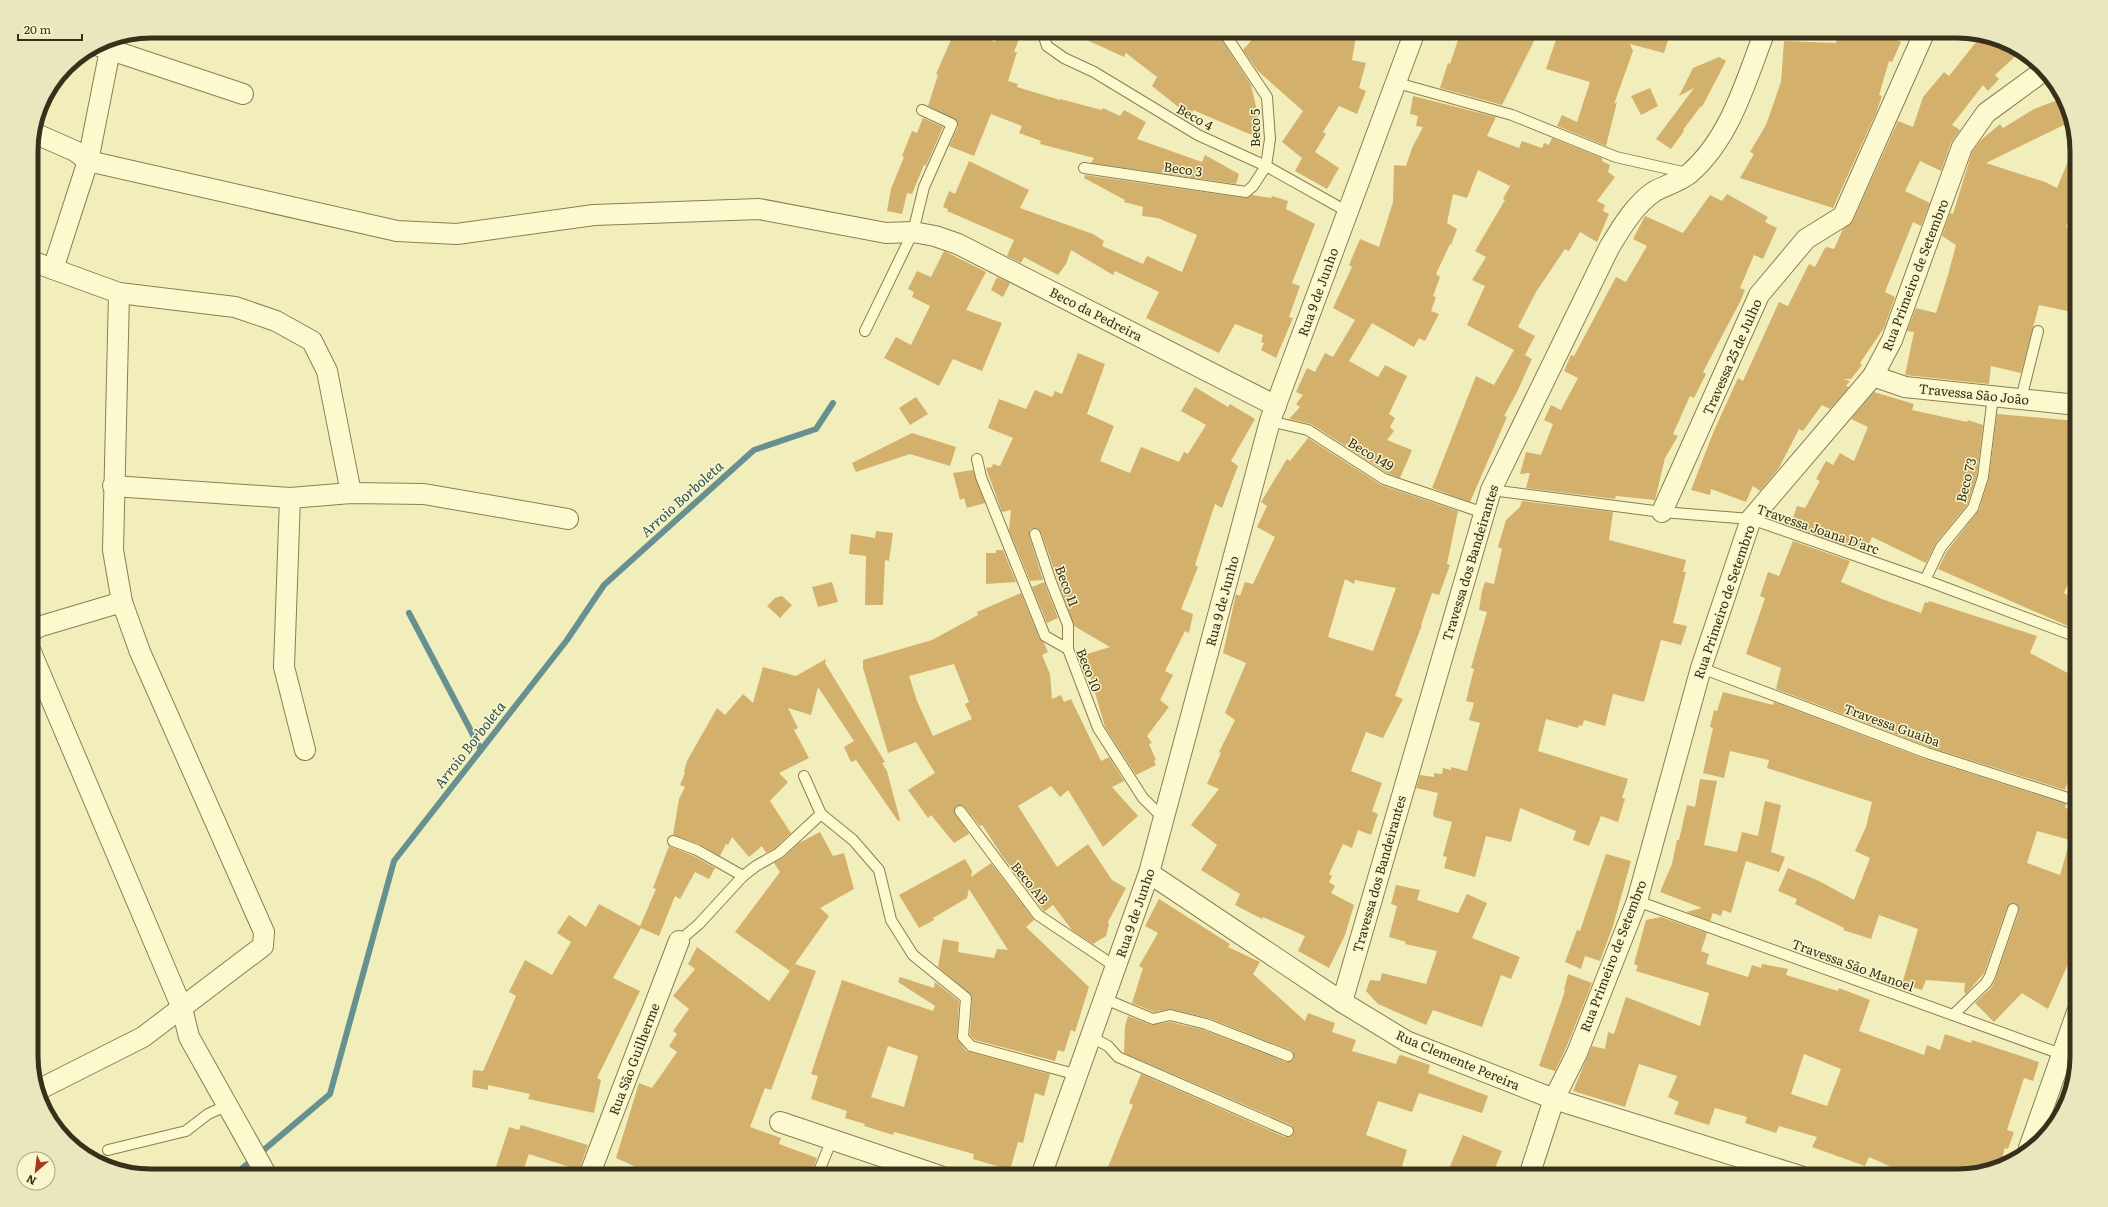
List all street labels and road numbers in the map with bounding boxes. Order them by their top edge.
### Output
street label: Beco 4 [1174,99,1217,134]
street label: Beco 5 [1245,108,1264,147]
street label: Beco 3 [1162,156,1204,181]
street label: Rua Primeiro de Setembro [1877,196,1953,354]
street label: Rua 9 de Junho [1293,244,1343,339]
street label: Beco da Pedreira [1046,282,1146,345]
street label: Travessa 25 de Julho [1697,295,1766,418]
street label: Travessa São João [1918,378,2031,409]
street label: Beco 149 [1345,432,1398,475]
street label: Beco 73 [1951,456,1980,504]
street label: Travessa dos Bandeirantes [1437,482,1502,643]
street label: Travessa Joana D'arc [1754,499,1883,559]
street label: Rua Primeiro de Setembro [1688,522,1759,681]
street label: Rua 9 de Junho [1200,553,1243,648]
street label: Beco 11 [1051,563,1084,609]
street label: Beco 10 [1072,645,1107,695]
street label: Travessa Guaíba [1841,698,1943,751]
street label: Travessa dos Bandeirantes [1347,793,1410,955]
street label: Beco AB [1007,857,1054,908]
street label: Rua 9 de Junho [1110,865,1159,960]
street label: Rua Primeiro de Setembro [1575,877,1651,1035]
street label: Travessa São Manoel [1789,934,1917,996]
street label: Rua São Guilherme [603,1000,664,1118]
street label: Rua Clemente Pereira [1393,1025,1523,1094]

